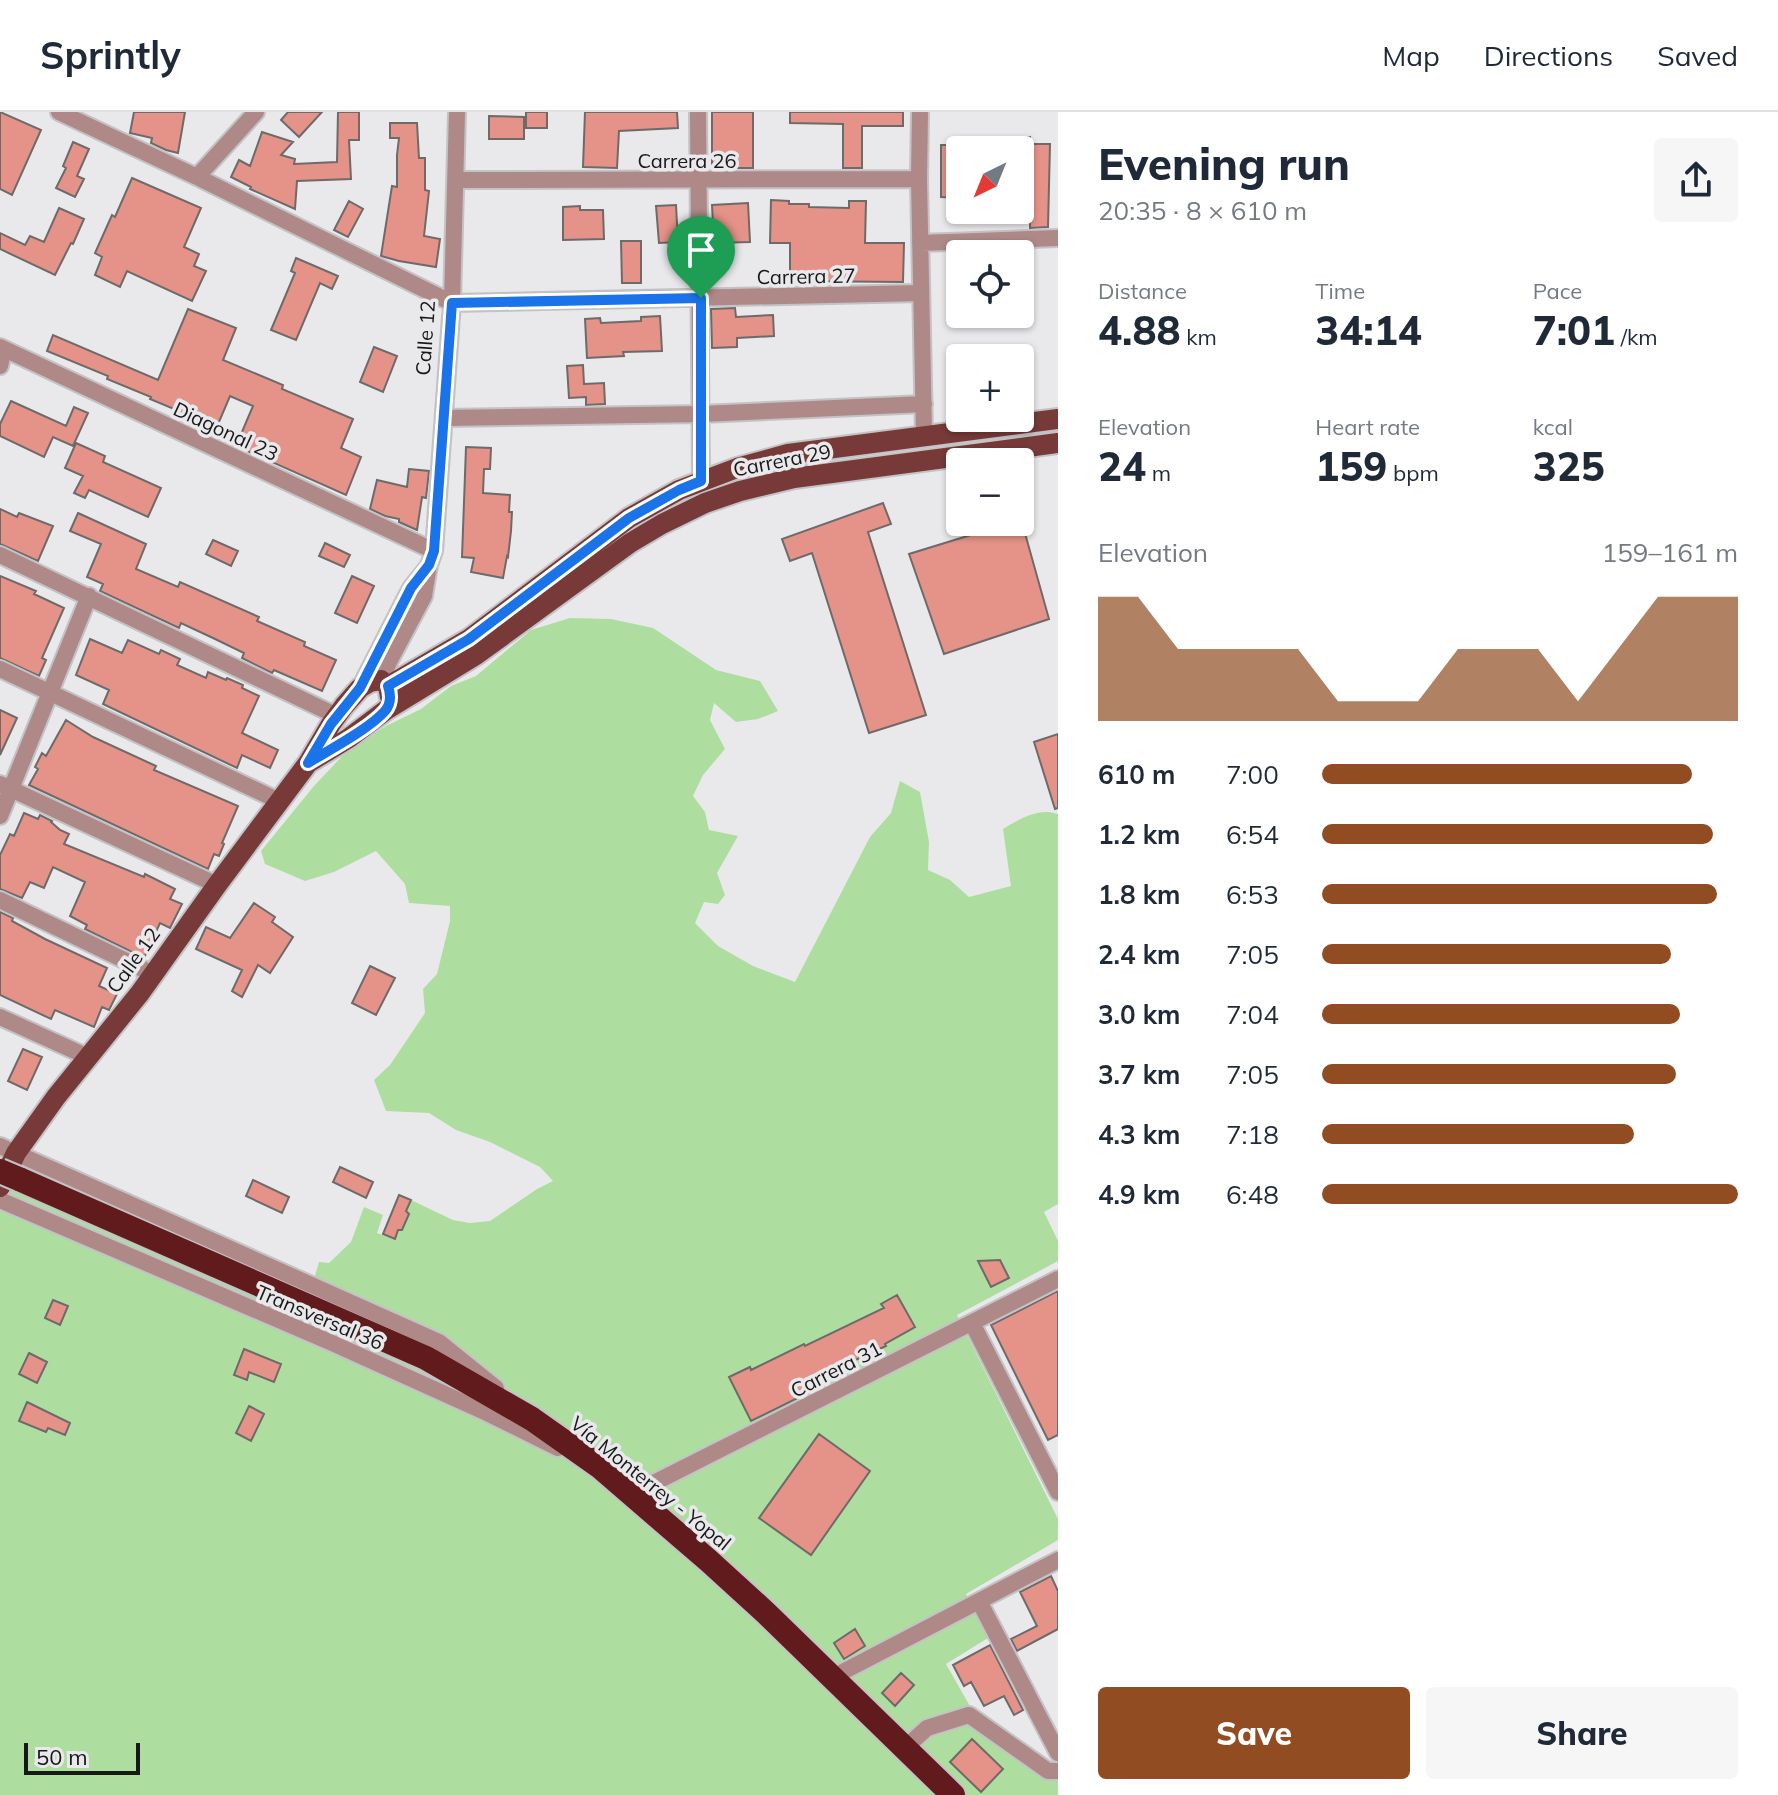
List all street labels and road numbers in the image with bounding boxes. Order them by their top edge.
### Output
street label: Carrera 26 [637,148,737,173]
street label: Carrera 27 [756,263,856,289]
street label: Calle 12 [410,300,440,376]
street label: Diagonal 23 [170,396,282,466]
street label: Carrera 29 [731,438,833,482]
street label: Calle 12 [101,922,165,998]
street label: Transversal 36 [253,1279,387,1355]
street label: Carrera 31 [786,1335,886,1403]
street label: Vía Monterrey - Yopal [566,1411,736,1555]

